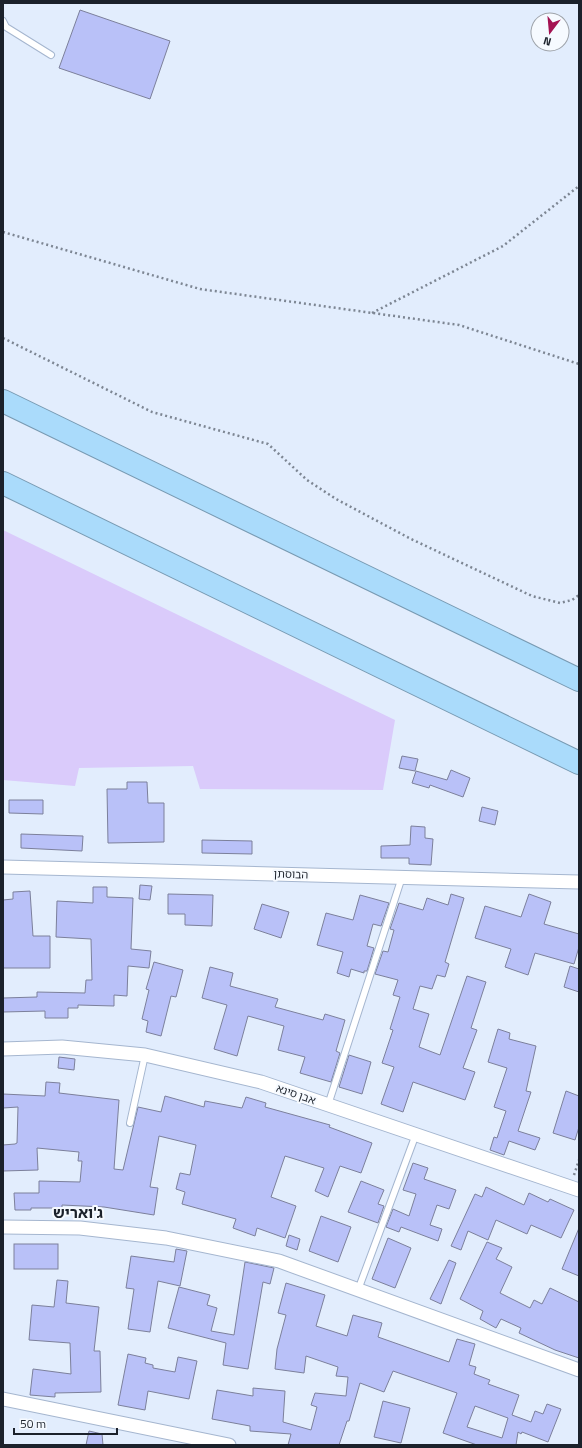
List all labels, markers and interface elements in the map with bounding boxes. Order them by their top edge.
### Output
north arrow [530,12,570,52]
text: N [541,33,553,50]
street label: הבוסתן [273,865,309,883]
street label: אבן סינא [274,1080,318,1108]
district label: ג'ואריש [53,1201,103,1224]
scale bar [14,1410,117,1436]
text: 50 m [20,1414,46,1433]

